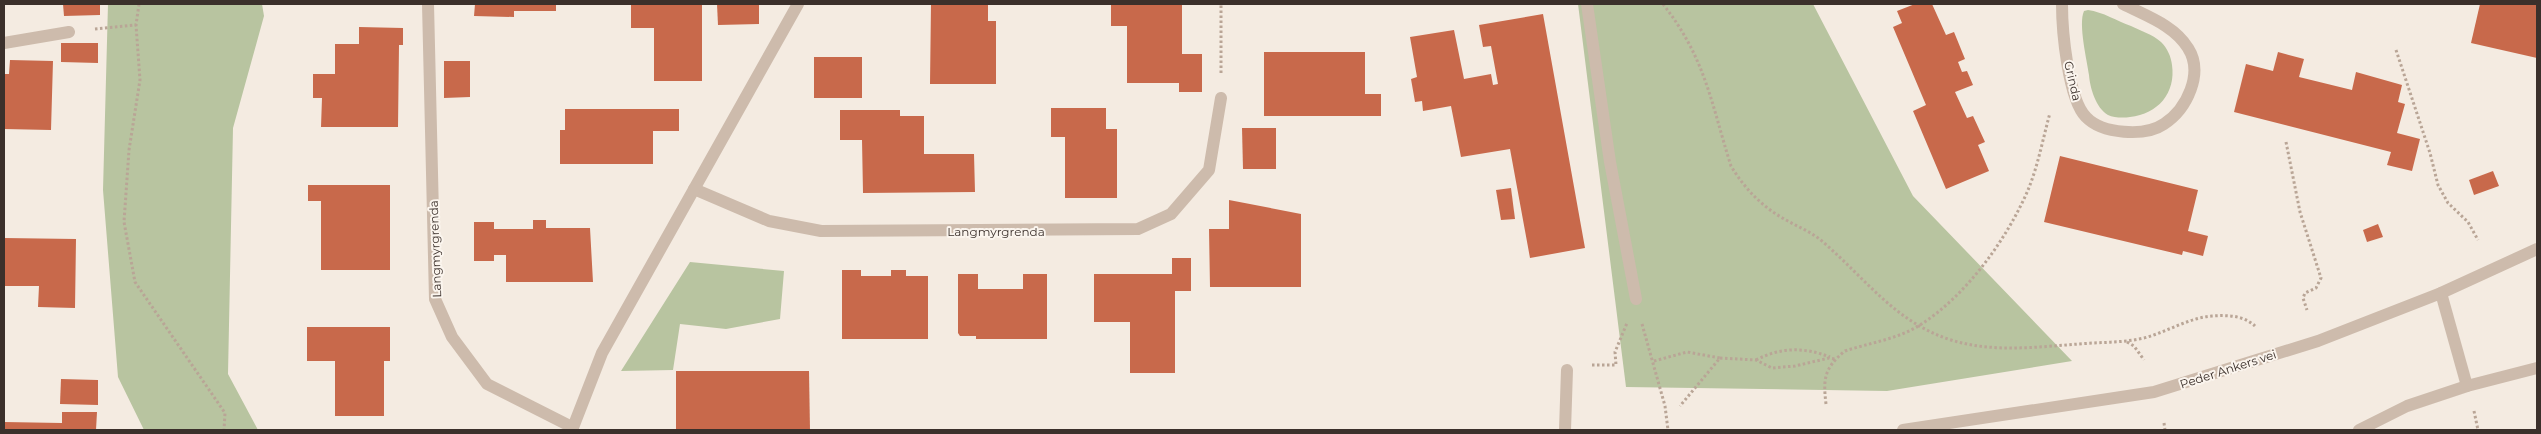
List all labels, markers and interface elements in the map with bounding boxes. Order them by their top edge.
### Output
street label: Grinda [2061,60,2085,102]
street label: Langmyrgrenda [426,200,444,298]
street label: Langmyrgrenda [947,224,1045,239]
street label: Peder Ankers vei [2178,346,2278,392]

